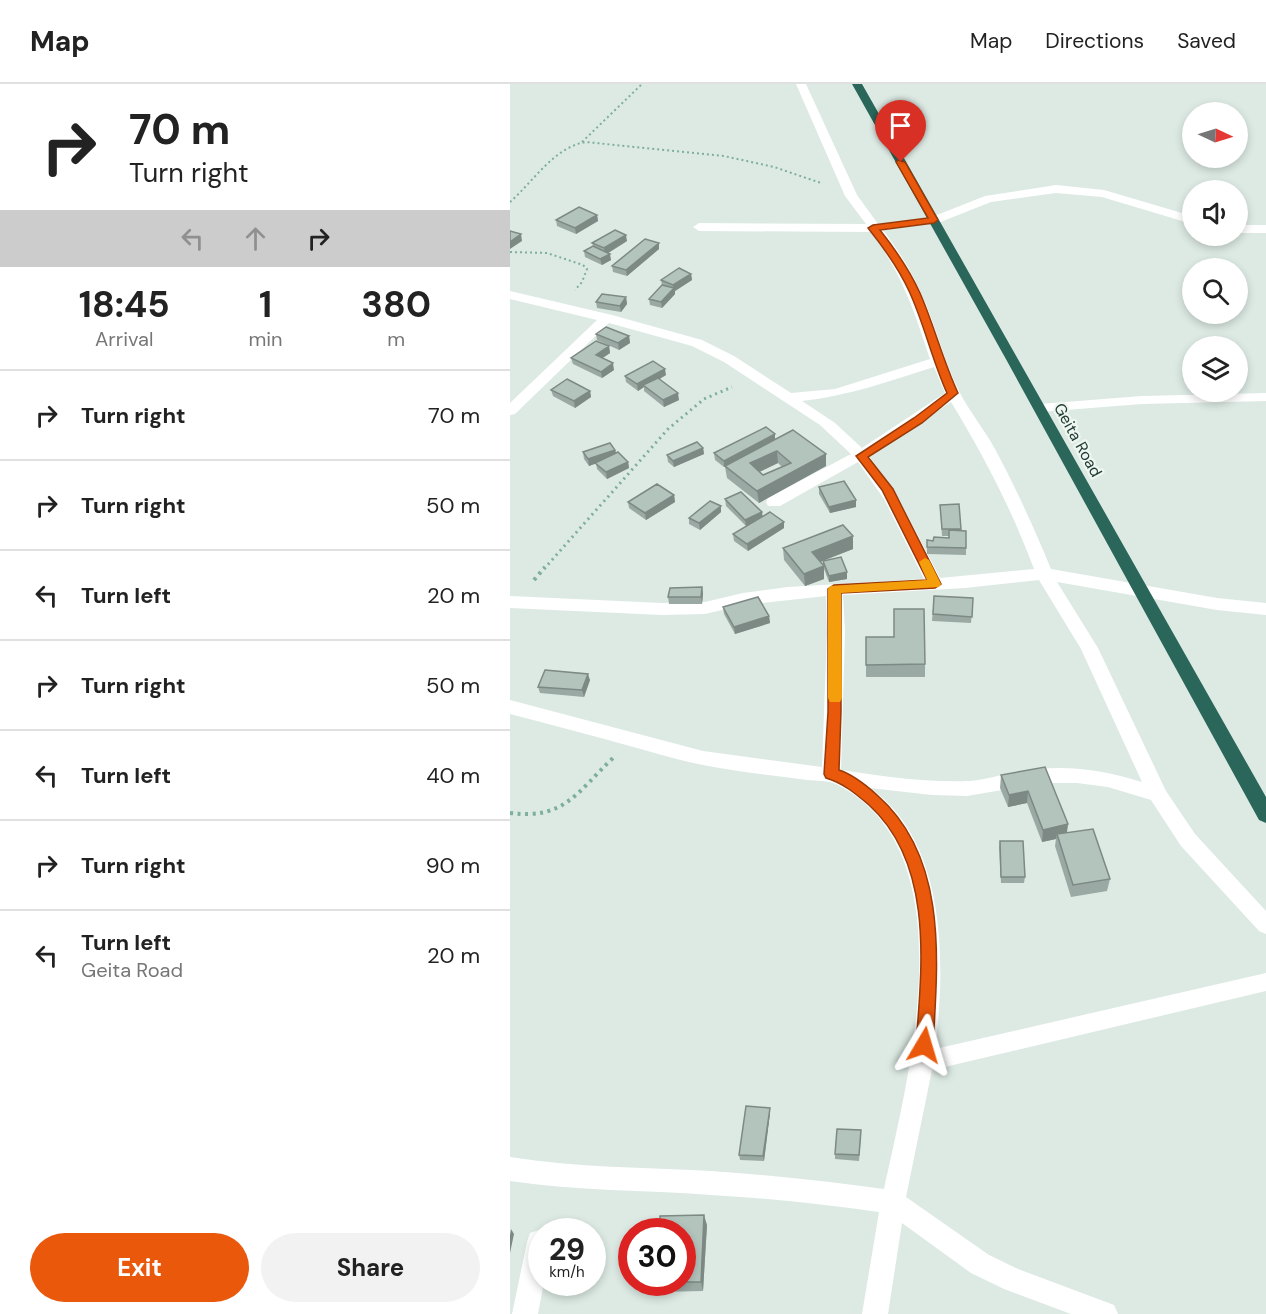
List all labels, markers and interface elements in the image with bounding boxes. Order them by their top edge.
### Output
text: Map [30,23,90,60]
text: Map [970,27,1012,55]
text: Directions [1045,27,1144,55]
text: Saved [1177,27,1236,55]
pin [875,100,926,162]
text: 70 m [129,102,230,157]
north arrow [1182,102,1248,168]
map controls [1182,102,1248,402]
icon: right [30,108,108,186]
icon: arrive [884,109,917,142]
text: Turn right [129,155,249,190]
button: sound [1182,180,1248,246]
icon: left [176,222,209,255]
icon: ahead [239,222,272,255]
icon: right [302,222,335,255]
button: search [1182,258,1248,324]
text: 18:45 [79,281,170,328]
text: 1 [259,281,272,328]
text: 380 [361,281,431,328]
text: Arrival [95,326,153,352]
text: min [248,326,283,352]
text: m [387,326,405,352]
button: layers [1182,336,1248,402]
icon: right [30,399,63,432]
street label: Geita Road [1049,399,1107,481]
text: Turn right [81,401,186,430]
text: 70 m [428,401,480,430]
icon: right [30,489,63,522]
text: Turn right [81,491,186,520]
text: 50 m [426,491,480,520]
icon: left [30,579,63,612]
text: Turn left [81,581,171,610]
text: 20 m [427,581,480,610]
icon: right [30,669,63,702]
text: Turn right [81,671,186,700]
text: 50 m [426,671,480,700]
icon: left [30,759,63,792]
text: Turn left [81,761,171,790]
text: 40 m [426,761,480,790]
icon: right [30,849,63,882]
text: Turn right [81,851,186,880]
text: 90 m [426,851,480,880]
text: Turn left [81,928,171,957]
icon: left [30,939,63,972]
text: 20 m [427,941,480,970]
text: Geita Road [81,957,183,983]
position arrow [892,1013,956,1077]
speed limit sign: 30 [618,1218,696,1296]
text: 29 [549,1230,585,1269]
button: Exit [30,1233,249,1302]
button: Share [261,1233,480,1302]
text: km/h [549,1262,585,1282]

